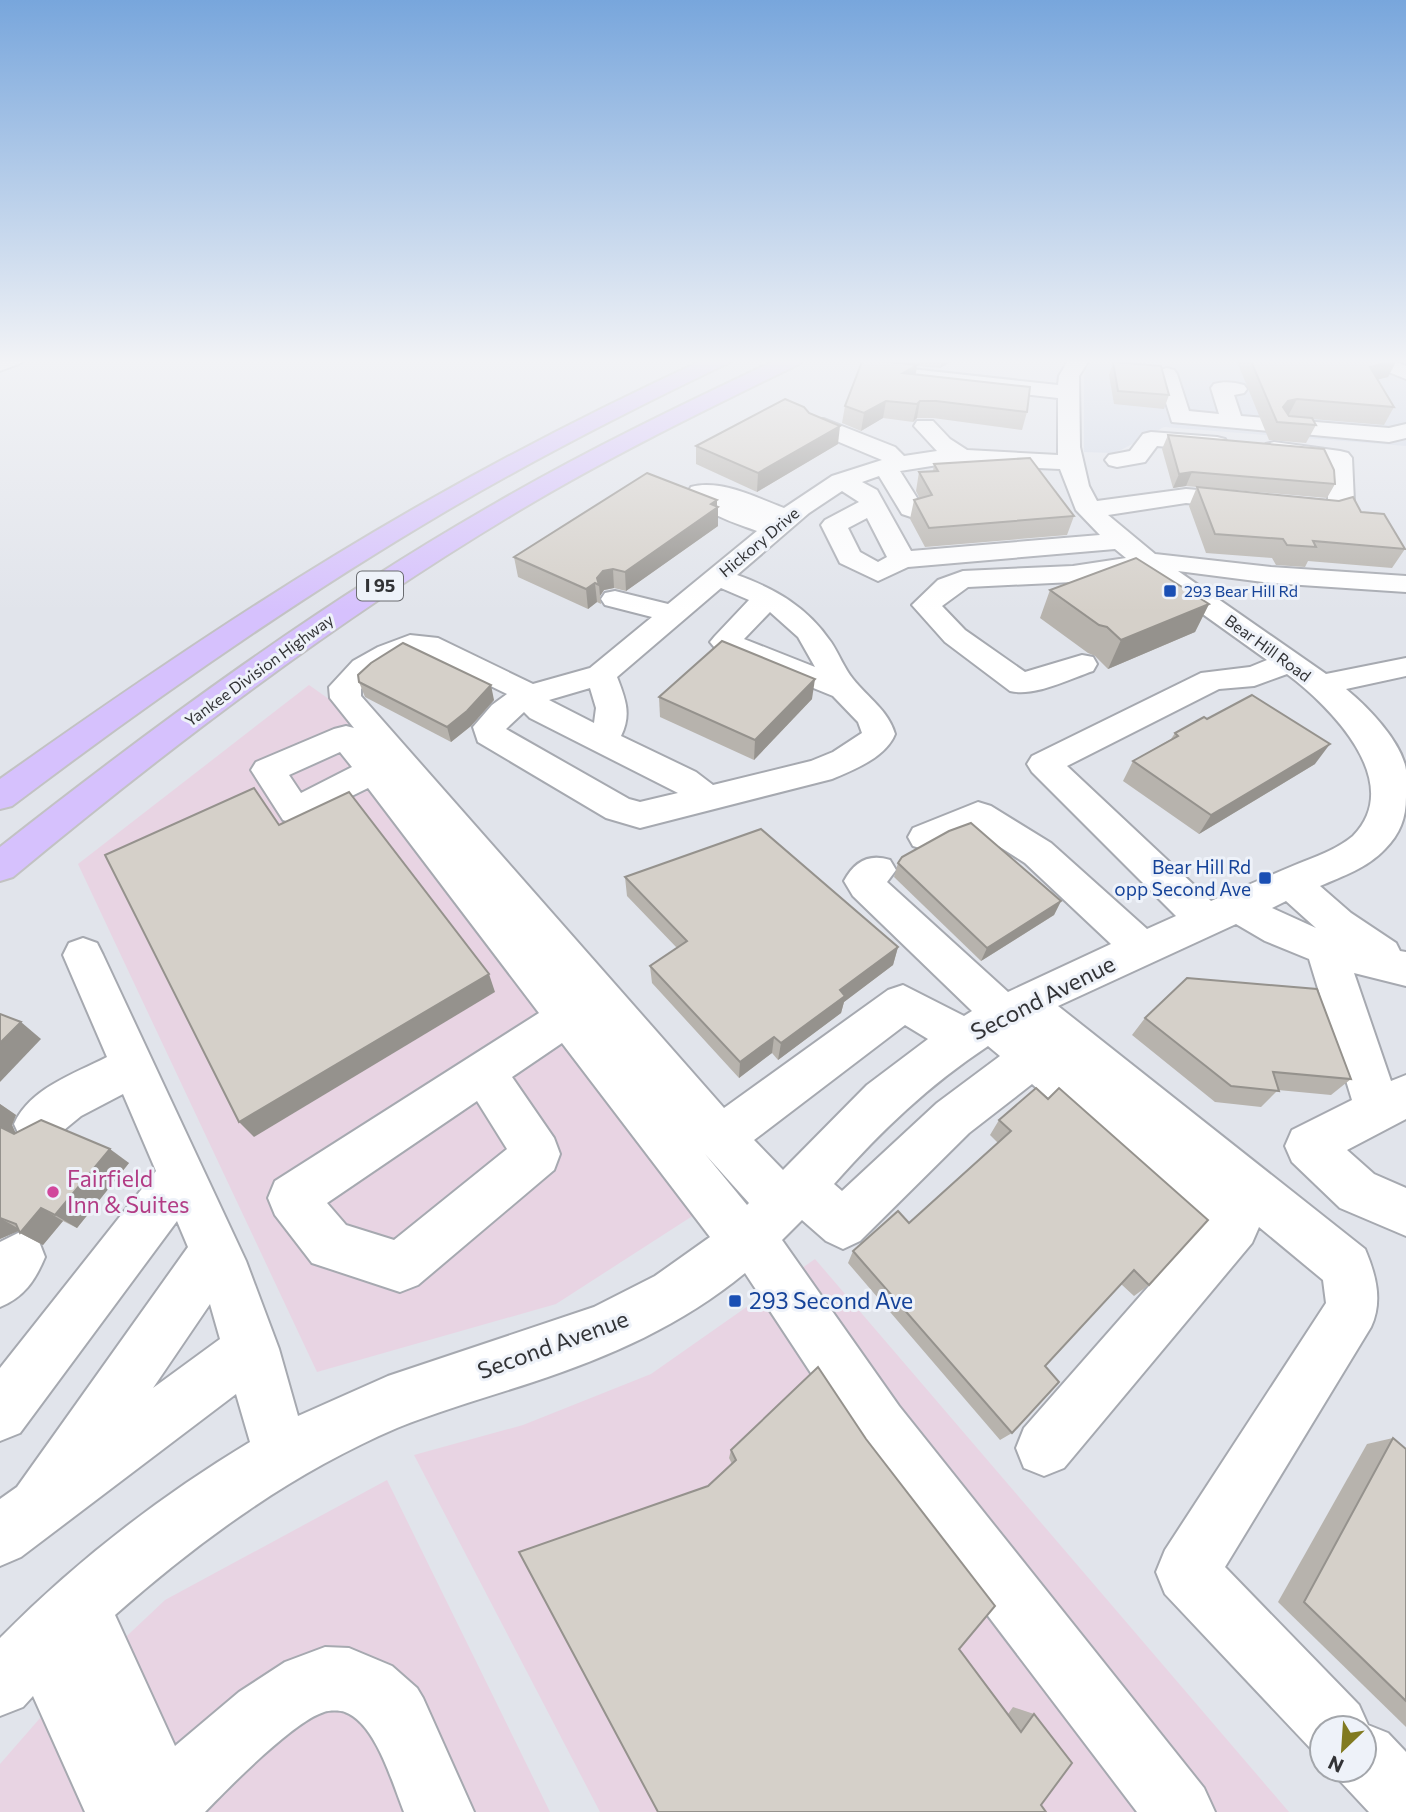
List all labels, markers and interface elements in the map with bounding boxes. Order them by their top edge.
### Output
street label: Hickory Drive [715,503,802,580]
road number: I 95 [357,572,403,600]
place label: 293 Bear Hill Rd [1184,581,1298,600]
marker: 293 Bear Hill Rd [1162,583,1178,599]
street label: Yankee Division Highway [181,609,337,730]
street label: Bear Hill Road [1222,610,1315,685]
place label: Bear Hill Rd opp Second Ave [1114,855,1251,900]
marker: Bear Hill Rd opp Second Ave [1257,870,1273,886]
street label: Second Avenue [966,949,1119,1046]
place label: Fairfield Inn & Suites [67,1164,190,1218]
marker: Fairfield Inn & Suites [45,1184,61,1200]
place label: 293 Second Ave [749,1286,913,1314]
marker: 293 Second Ave [727,1293,743,1309]
street label: Second Avenue [474,1304,632,1384]
north arrow [1308,1714,1378,1784]
text: N [1324,1751,1347,1778]

